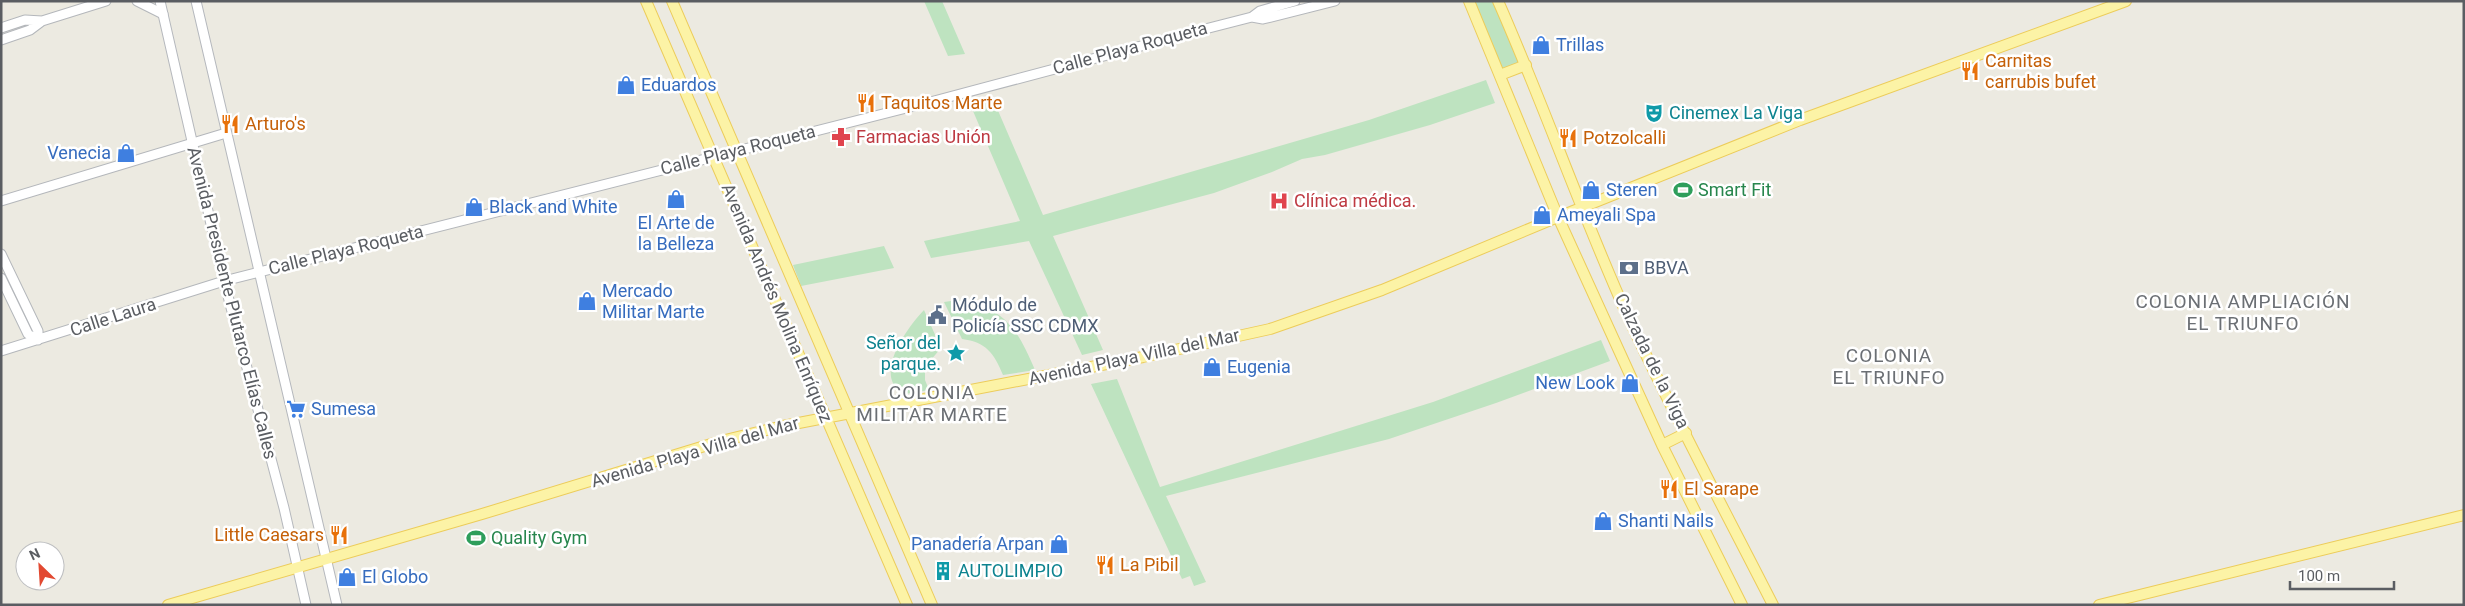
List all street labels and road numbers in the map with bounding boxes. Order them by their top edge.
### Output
street label: Calle Playa Roqueta [1050,17,1209,78]
street label: Calle Playa Roqueta [658,120,818,179]
street label: Avenida Presidente Plutarco Elías Calles [183,144,282,461]
street label: Avenida Andrés Molina Enríquez [717,180,837,425]
street label: Calle Playa Roqueta [266,220,426,279]
street label: Calzada de la Viga [1611,290,1694,432]
street label: Calle Laura [67,293,159,340]
street label: Avenida Playa Villa del Mar [1026,324,1241,389]
street label: Avenida Playa Villa del Mar [589,412,801,491]

